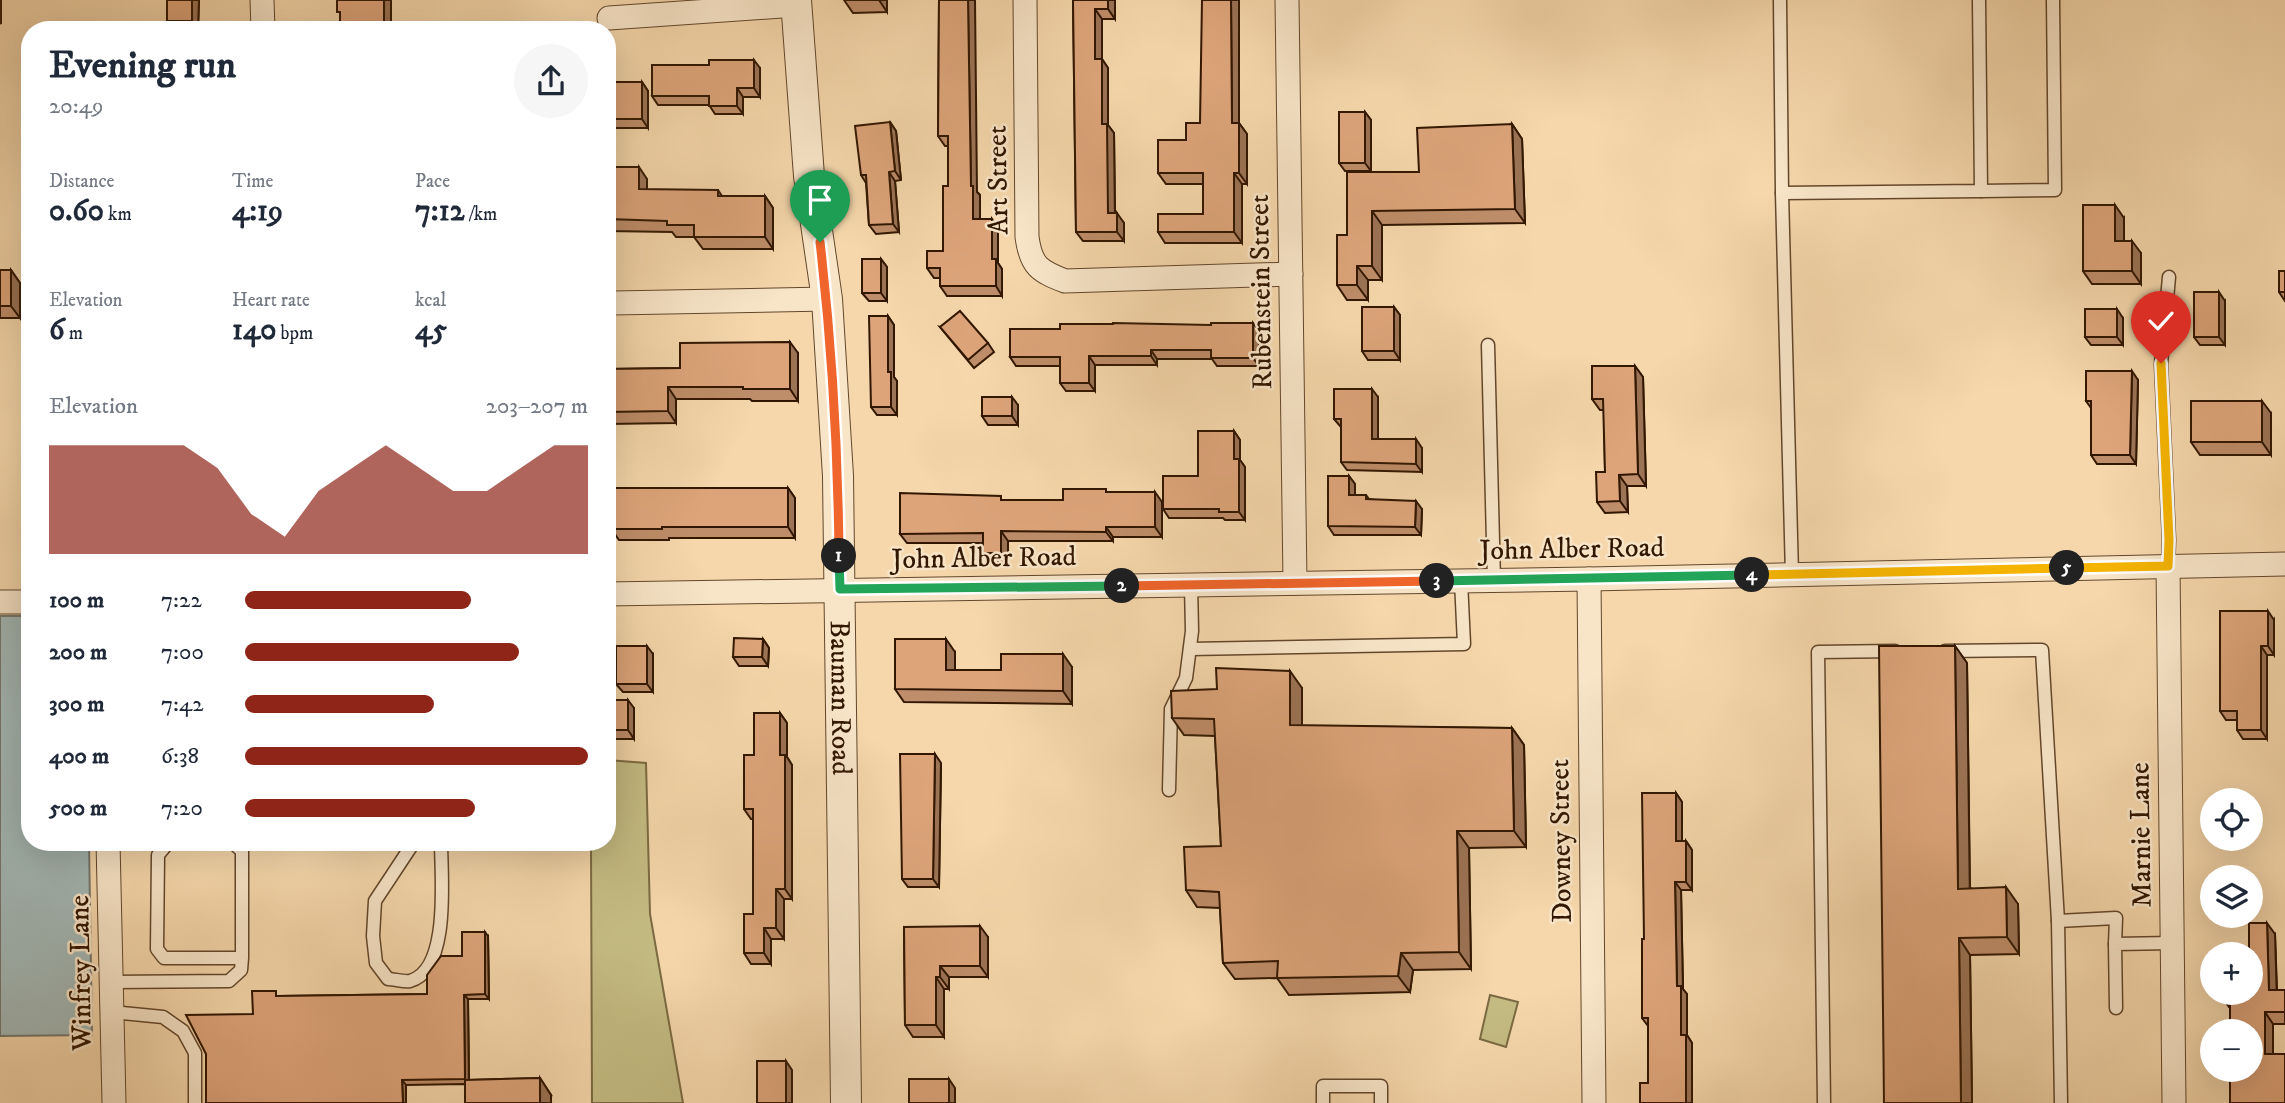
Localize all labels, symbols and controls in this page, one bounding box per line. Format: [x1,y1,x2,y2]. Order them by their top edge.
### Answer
text: Evening run [49,42,236,90]
button: share [514,44,588,118]
text: 20:49 [49,92,103,121]
street label: Art Street [980,125,1016,235]
text: Distance [49,170,114,193]
text: Time [232,170,273,193]
text: Pace [415,170,450,193]
pin [790,170,850,242]
icon: arrive [801,181,839,219]
text: 0.60 [49,193,104,230]
text: 4:19 [232,193,283,230]
text: 7:12 [415,193,464,230]
street label: Rubenstein Street [1242,194,1280,390]
text: km [104,203,132,226]
text: /km [464,203,497,226]
text: Elevation [49,289,123,312]
text: Heart rate [232,289,310,312]
text: kcal [415,289,446,312]
pin [2131,291,2191,363]
icon: check [2142,302,2180,340]
text: 6 [49,312,65,349]
text: 140 [232,312,276,349]
text: 45 [415,312,447,349]
text: m [65,322,83,345]
text: bpm [276,322,313,345]
text: Elevation [49,392,138,421]
text: 203–207 m [486,392,588,421]
street label: John Alber Road [1476,530,1665,568]
pin: 1 [822,538,856,574]
street label: John Alber Road [888,539,1077,577]
text: 1 [835,544,842,567]
pin: 5 [2050,550,2084,586]
text: 5 [2062,556,2071,579]
pin: 4 [1734,558,1770,592]
text: 4 [1746,563,1757,586]
pin: 3 [1420,564,1454,598]
pin: 2 [1104,568,1140,604]
text: 3 [1433,569,1440,592]
text: 2 [1117,574,1126,597]
text: 100 m [49,586,104,615]
text: 7:22 [161,586,202,615]
street label: Bauman Road [822,620,859,775]
text: 200 m [49,638,107,667]
text: 7:00 [161,638,204,667]
text: 300 m [49,690,105,719]
text: 7:42 [161,690,204,719]
text: 400 m [49,742,109,771]
text: 6:38 [161,742,199,771]
street label: Downey Street [1542,759,1580,923]
street label: Marnie Lane [2122,762,2160,908]
map controls [2200,788,2263,1082]
button: locate [2200,788,2263,851]
text: 500 m [49,794,107,823]
text: 7:20 [161,794,203,823]
button: layers [2200,865,2263,928]
street label: Winfrey Lane [62,895,100,1052]
button: + [2200,942,2263,1005]
button: − [2200,1019,2263,1082]

